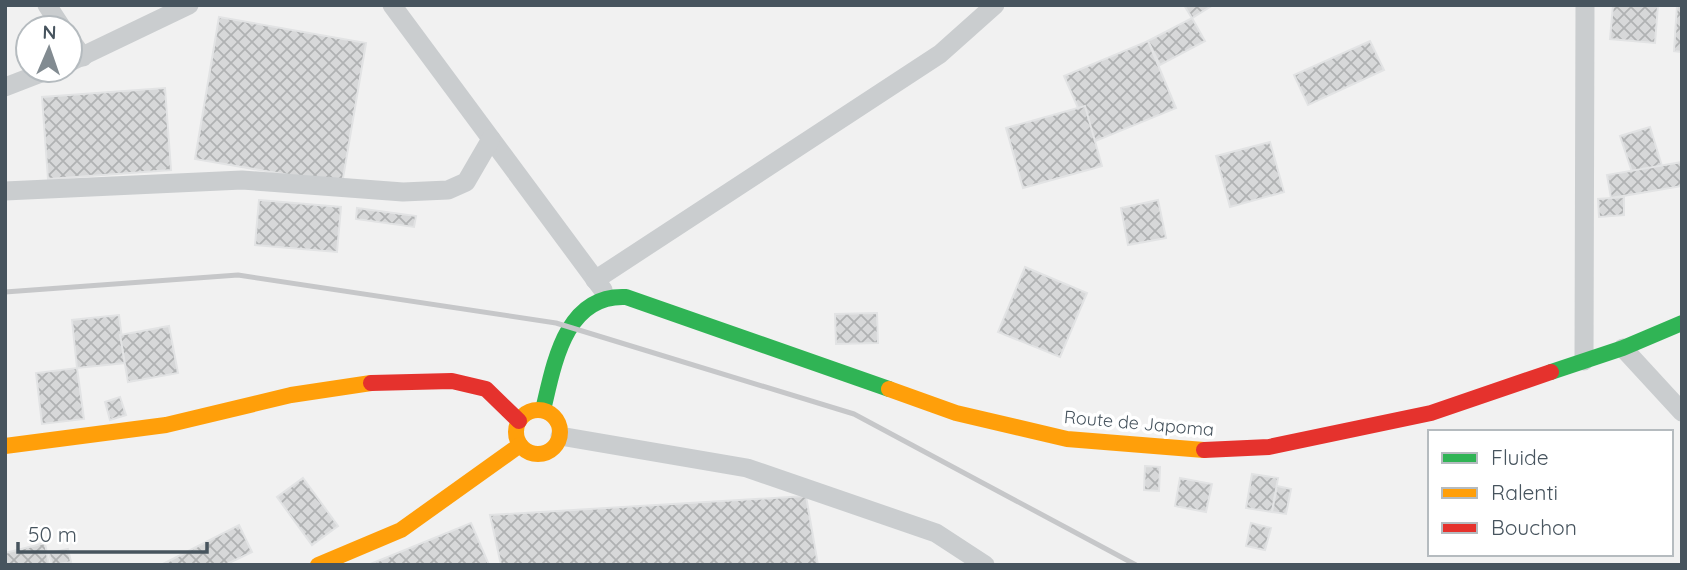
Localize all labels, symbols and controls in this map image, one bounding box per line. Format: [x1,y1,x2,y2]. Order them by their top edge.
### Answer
north arrow [14,14,84,84]
text: N [42,20,57,44]
street label: Route de Japoma [1063,405,1215,441]
legend [1428,430,1673,556]
text: Fluide [1491,444,1549,470]
text: Ralenti [1491,479,1558,505]
scale bar [18,510,206,554]
text: Bouchon [1491,514,1577,540]
text: 50 m [28,521,77,547]

